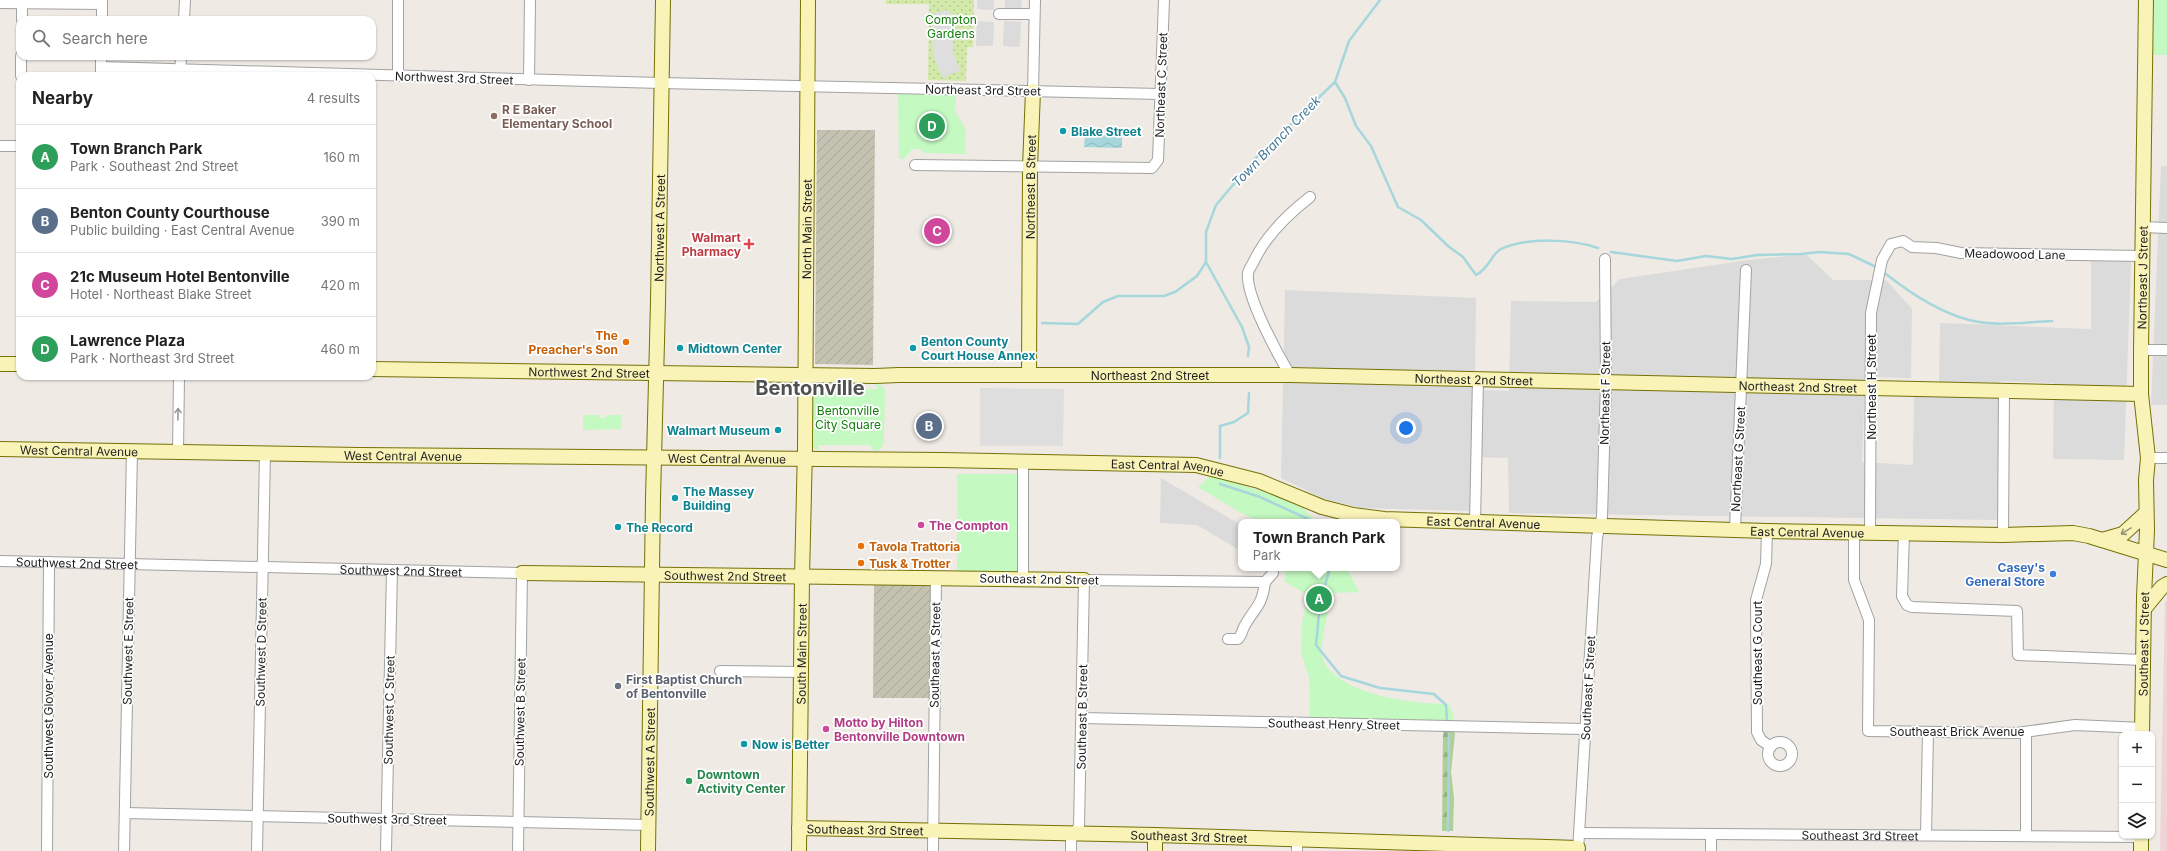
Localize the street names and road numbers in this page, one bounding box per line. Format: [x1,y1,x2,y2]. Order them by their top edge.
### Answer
street label: Northeast C Street [1152,32,1170,138]
street label: Northwest 3rd Street [395,68,514,88]
street label: Northeast 3rd Street [925,81,1041,99]
street label: Northeast B Street [1022,134,1039,239]
street label: Northwest A Street [651,174,668,282]
street label: North Main Street [799,179,814,279]
street label: Northeast J Street [2134,226,2150,330]
street label: Meadowood Lane [1964,246,2066,262]
street label: Northeast H Street [1864,334,1879,440]
street label: Northeast F Street [1597,341,1613,445]
street label: Northwest 2nd Street [528,364,650,380]
street label: Northeast 2nd Street [1091,368,1209,383]
street label: Northeast 2nd Street [1414,370,1533,388]
street label: Northeast 2nd Street [1738,378,1857,395]
street label: Northeast G Street [1728,406,1748,512]
street label: West Central Avenue [20,442,138,459]
street label: West Central Avenue [344,447,462,463]
street label: West Central Avenue [668,450,786,466]
street label: East Central Avenue [1111,456,1226,479]
street label: East Central Avenue [1426,513,1541,531]
street label: East Central Avenue [1750,523,1864,540]
street label: Southwest 2nd Street [16,554,138,572]
street label: Southwest 2nd Street [340,561,462,579]
street label: Southwest 2nd Street [664,567,786,584]
street label: Southeast 2nd Street [979,570,1099,588]
street label: Southeast J Street [2135,591,2152,696]
street label: Southwest E Street [120,597,136,705]
street label: Southwest D Street [253,597,269,707]
street label: Southeast G Court [1750,601,1765,705]
street label: Southeast A Street [927,602,943,708]
street label: South Main Street [793,603,809,705]
street label: Southwest Glover Avenue [41,633,56,779]
street label: Southeast F Street [1578,635,1598,741]
street label: Southwest C Street [381,655,397,765]
street label: Southwest B Street [512,658,528,766]
street label: Southeast B Street [1074,664,1090,770]
street label: Southwest A Street [641,707,658,817]
street label: Southeast Henry Street [1268,715,1400,733]
street label: Southeast Brick Avenue [1890,724,2024,739]
street label: Southwest 3rd Street [327,810,447,828]
street label: Southeast 3rd Street [806,821,924,838]
street label: Southeast 3rd Street [1130,827,1248,845]
street label: Southeast 3rd Street [1801,827,1919,843]

